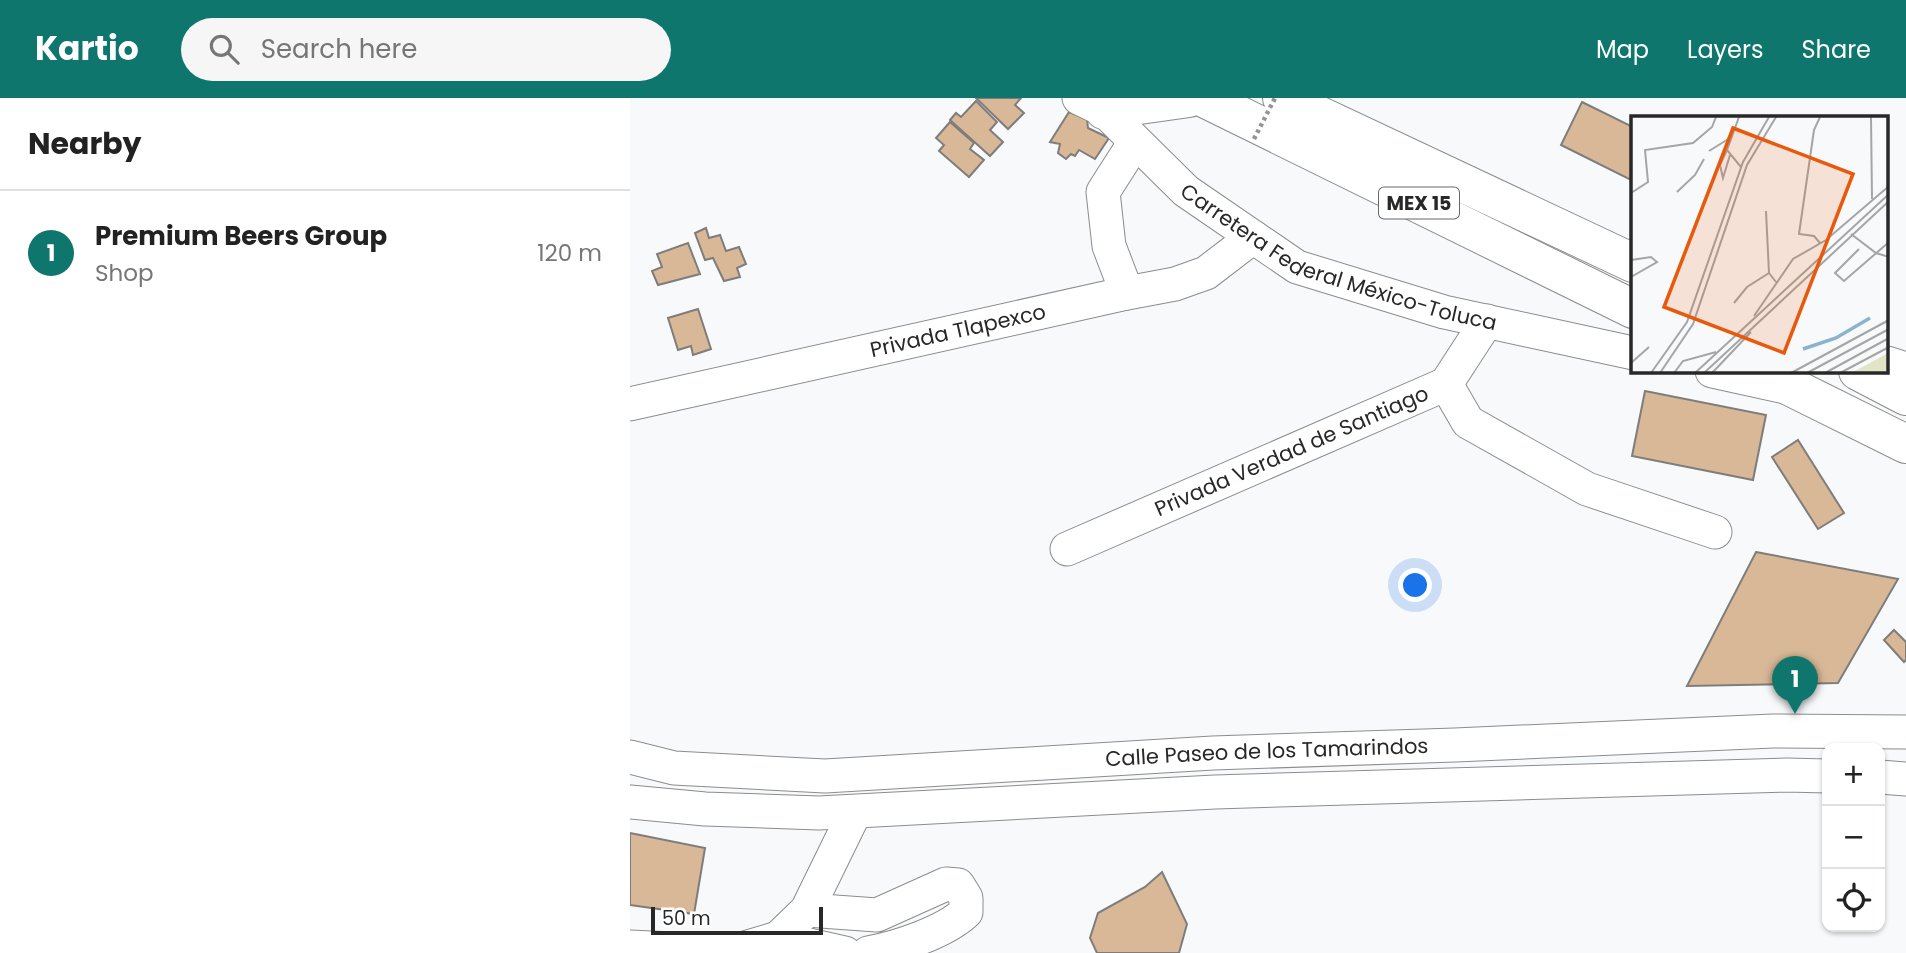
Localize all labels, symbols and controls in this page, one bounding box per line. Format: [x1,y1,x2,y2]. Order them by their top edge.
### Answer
search box [181,18,671,81]
text: Kartio [35,25,139,72]
icon: search [205,30,243,68]
text: Search here [261,31,417,67]
text: Map [1596,33,1649,66]
text: Layers [1687,33,1763,66]
text: Share [1801,33,1871,66]
inset map [1631,116,1888,373]
text: Nearby [28,122,142,165]
street label: Carretera Federal México-Toluca [1175,176,1500,337]
road number: MEX 15 [1379,188,1459,218]
text: Premium Beers Group [95,218,387,254]
text: 1 [47,237,55,269]
text: 120 m [537,237,602,269]
text: Shop [95,257,154,289]
street label: Privada Tlapexco [867,297,1049,364]
street label: Privada Verdad de Santiago [1150,378,1433,523]
your location [1398,568,1432,602]
pin: 1 [1772,656,1818,714]
street label: Calle Paseo de los Tamarindos [1104,731,1429,773]
map controls [1822,743,1885,932]
button: + [1822,743,1885,806]
button: − [1822,806,1885,869]
button: locate [1822,869,1885,932]
scale bar [651,904,822,936]
text: 50 m [662,905,711,932]

